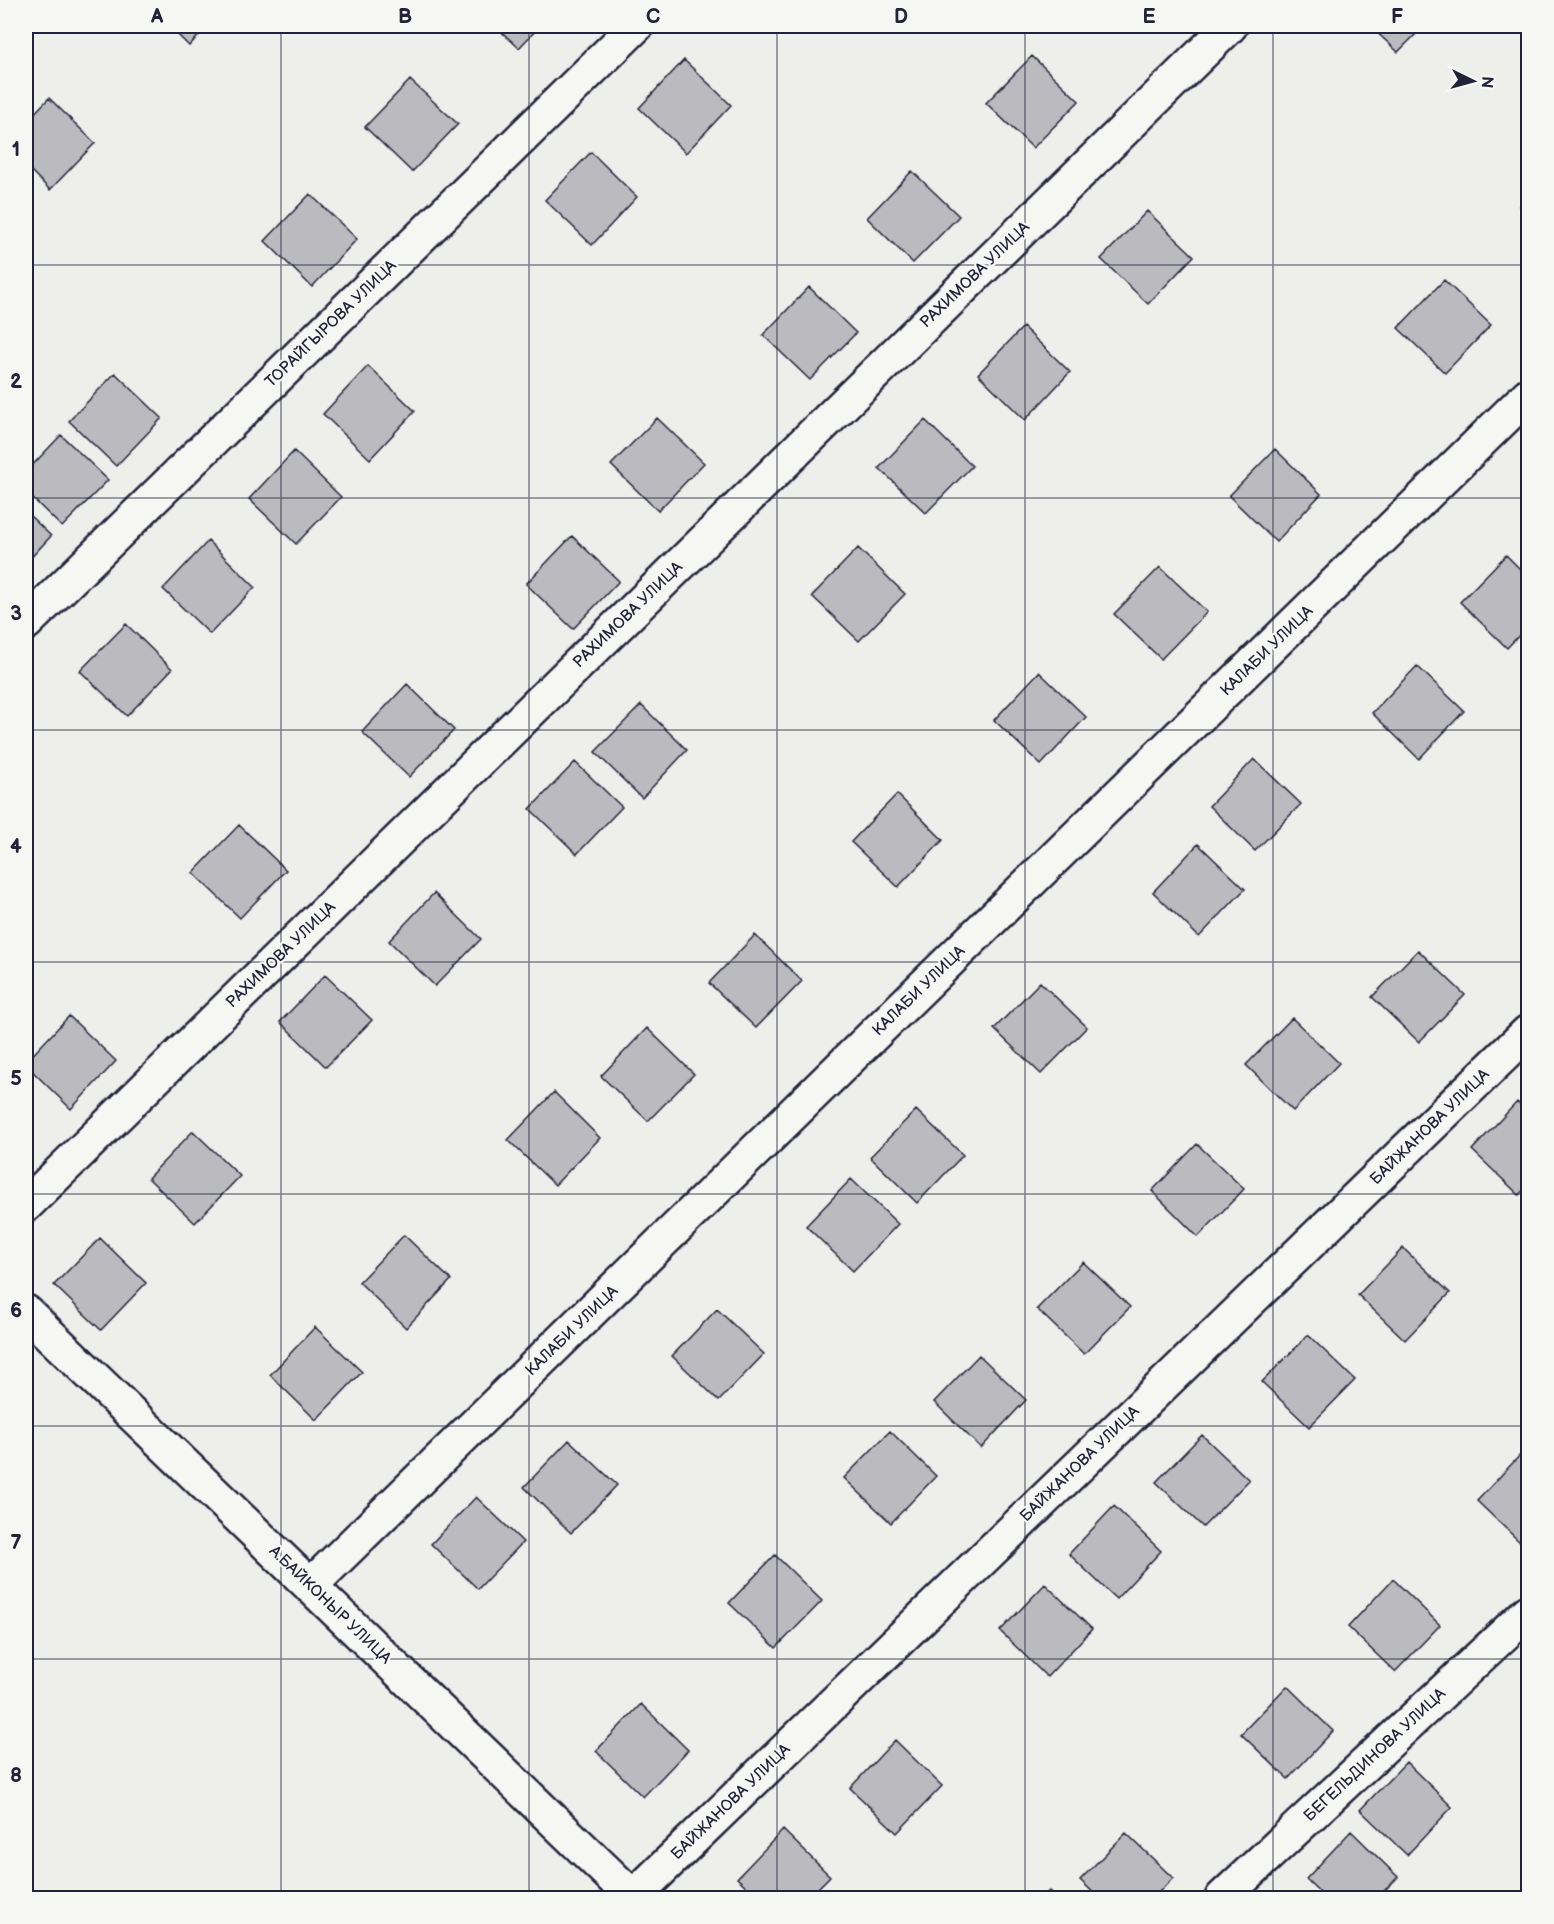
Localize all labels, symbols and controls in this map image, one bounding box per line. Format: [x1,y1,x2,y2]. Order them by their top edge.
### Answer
text: A [150,5,164,29]
text: B [398,5,412,29]
text: C [646,5,660,29]
text: D [894,5,908,29]
text: E [1143,5,1156,29]
text: F [1391,5,1403,29]
north arrow [1443,51,1503,111]
text: N [1476,75,1496,89]
text: 1 [12,138,20,162]
street label: РАХИМОВА УЛИЦА [916,218,1034,332]
street label: ТОРАЙГЫРОВА УЛИЦА [261,256,401,392]
text: 2 [10,370,22,394]
street label: РАХИМОВА УЛИЦА [569,558,687,672]
text: 3 [10,602,22,626]
street label: КАЛАБИ УЛИЦА [1217,602,1318,700]
text: 4 [10,835,22,859]
street label: РАХИМОВА УЛИЦА [222,898,340,1012]
street label: КАЛАБИ УЛИЦА [869,942,970,1040]
street label: БАЙЖАНОВА УЛИЦА [1366,1065,1494,1189]
text: 5 [10,1067,22,1091]
street label: КАЛАБИ УЛИЦА [522,1282,623,1380]
text: 6 [10,1299,22,1323]
street label: БАЙЖАНОВА УЛИЦА [1016,1402,1144,1526]
text: 7 [10,1531,22,1555]
street label: А.БАЙКОНЫР УЛИЦА [264,1541,395,1668]
street label: БЕГЕЛЬДИНОВА УЛИЦА [1300,1684,1450,1826]
street label: БАЙЖАНОВА УЛИЦА [667,1740,795,1864]
text: 8 [10,1764,22,1788]

